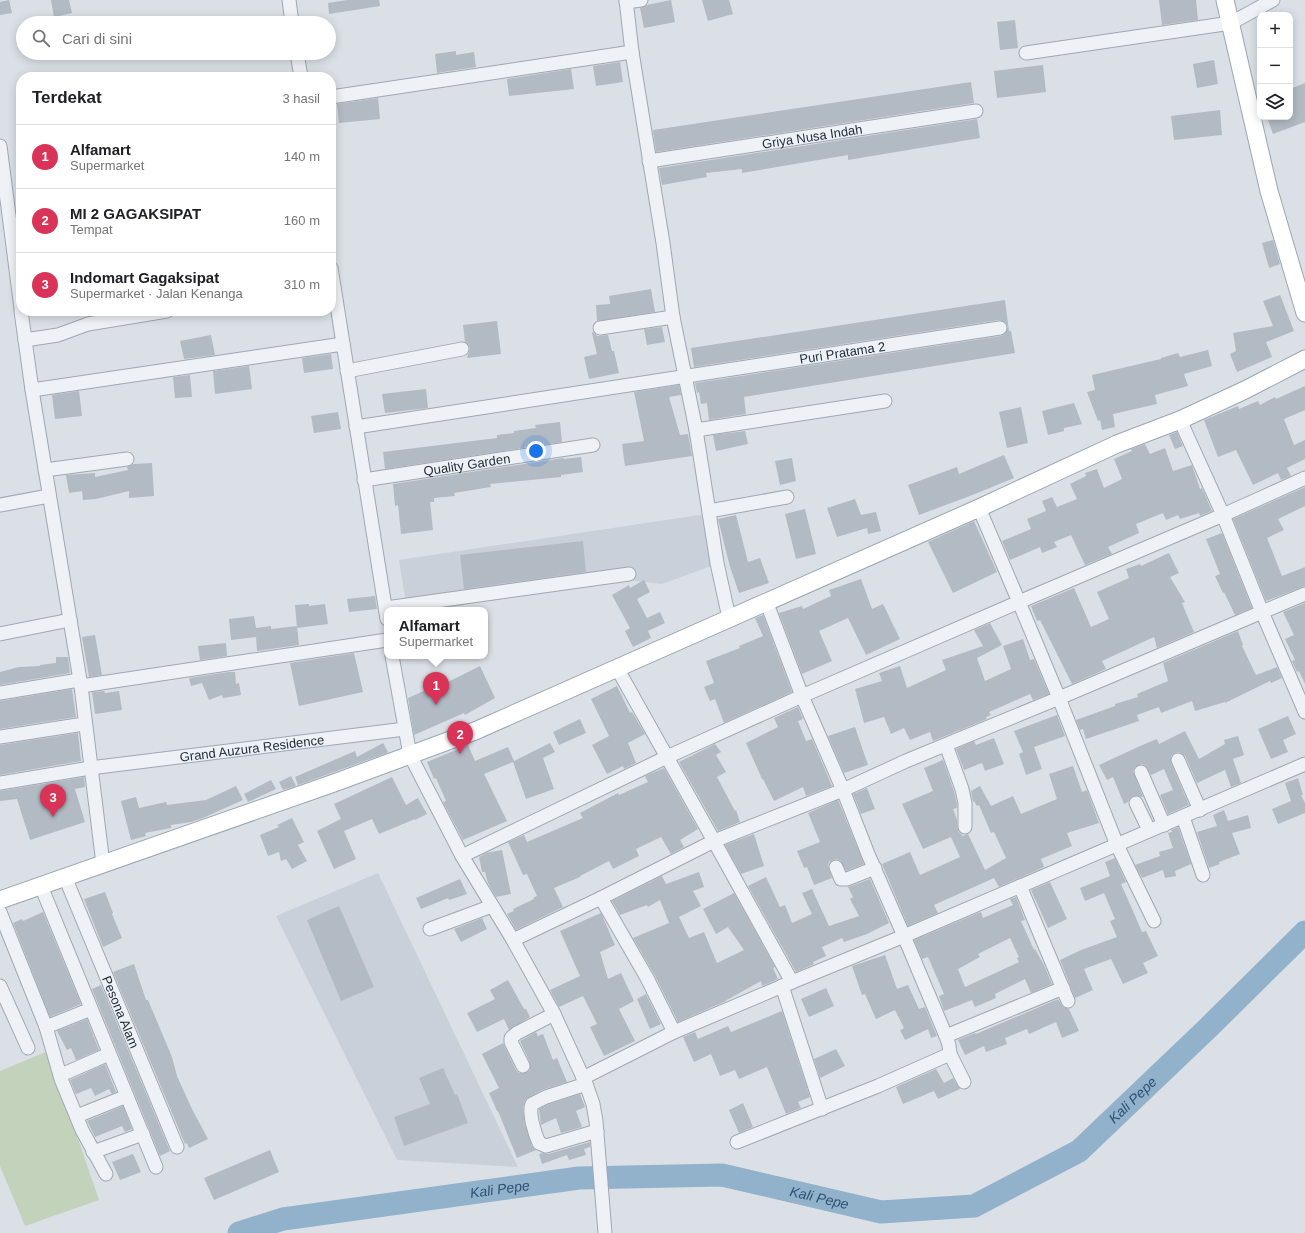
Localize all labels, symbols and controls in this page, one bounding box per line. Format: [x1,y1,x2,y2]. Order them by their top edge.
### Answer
map controls [1257,12,1293,120]
button: + [1257,12,1293,48]
search box [16,16,336,60]
icon: search [30,27,52,49]
text: Cari di sini [62,30,132,47]
button: − [1257,48,1293,84]
button: layers [1257,84,1293,120]
text: Terdekat [32,88,102,107]
text: 3 hasil [282,91,320,106]
street label: Griya Nusa Indah [761,121,863,151]
text: Alfamart [70,141,131,158]
text: 1 [41,149,49,164]
text: 140 m [284,149,320,164]
text: Supermarket [70,158,144,173]
text: MI 2 GAGAKSIPAT [70,205,201,222]
text: 2 [41,213,49,228]
text: 160 m [284,213,320,228]
text: Tempat [70,222,113,237]
text: Indomart Gagaksipat [70,269,219,286]
text: 3 [41,277,49,292]
text: 310 m [284,277,320,292]
text: Supermarket · Jalan Kenanga [70,286,243,301]
street label: Puri Pratama 2 [798,338,886,366]
your location [526,441,546,461]
street label: Quality Garden [422,450,511,478]
popup [384,607,488,659]
text: Alfamart [399,617,460,634]
text: Supermarket [399,634,473,649]
pin: 1 [423,672,449,705]
pin: 2 [447,721,473,754]
street label: Grand Auzura Residence [179,732,325,764]
pin: 3 [40,784,66,817]
street label: Pesona Alam [99,974,143,1050]
water label: Kali Pepe [1105,1073,1160,1126]
water label: Kali Pepe [469,1177,531,1201]
water label: Kali Pepe [788,1183,851,1212]

